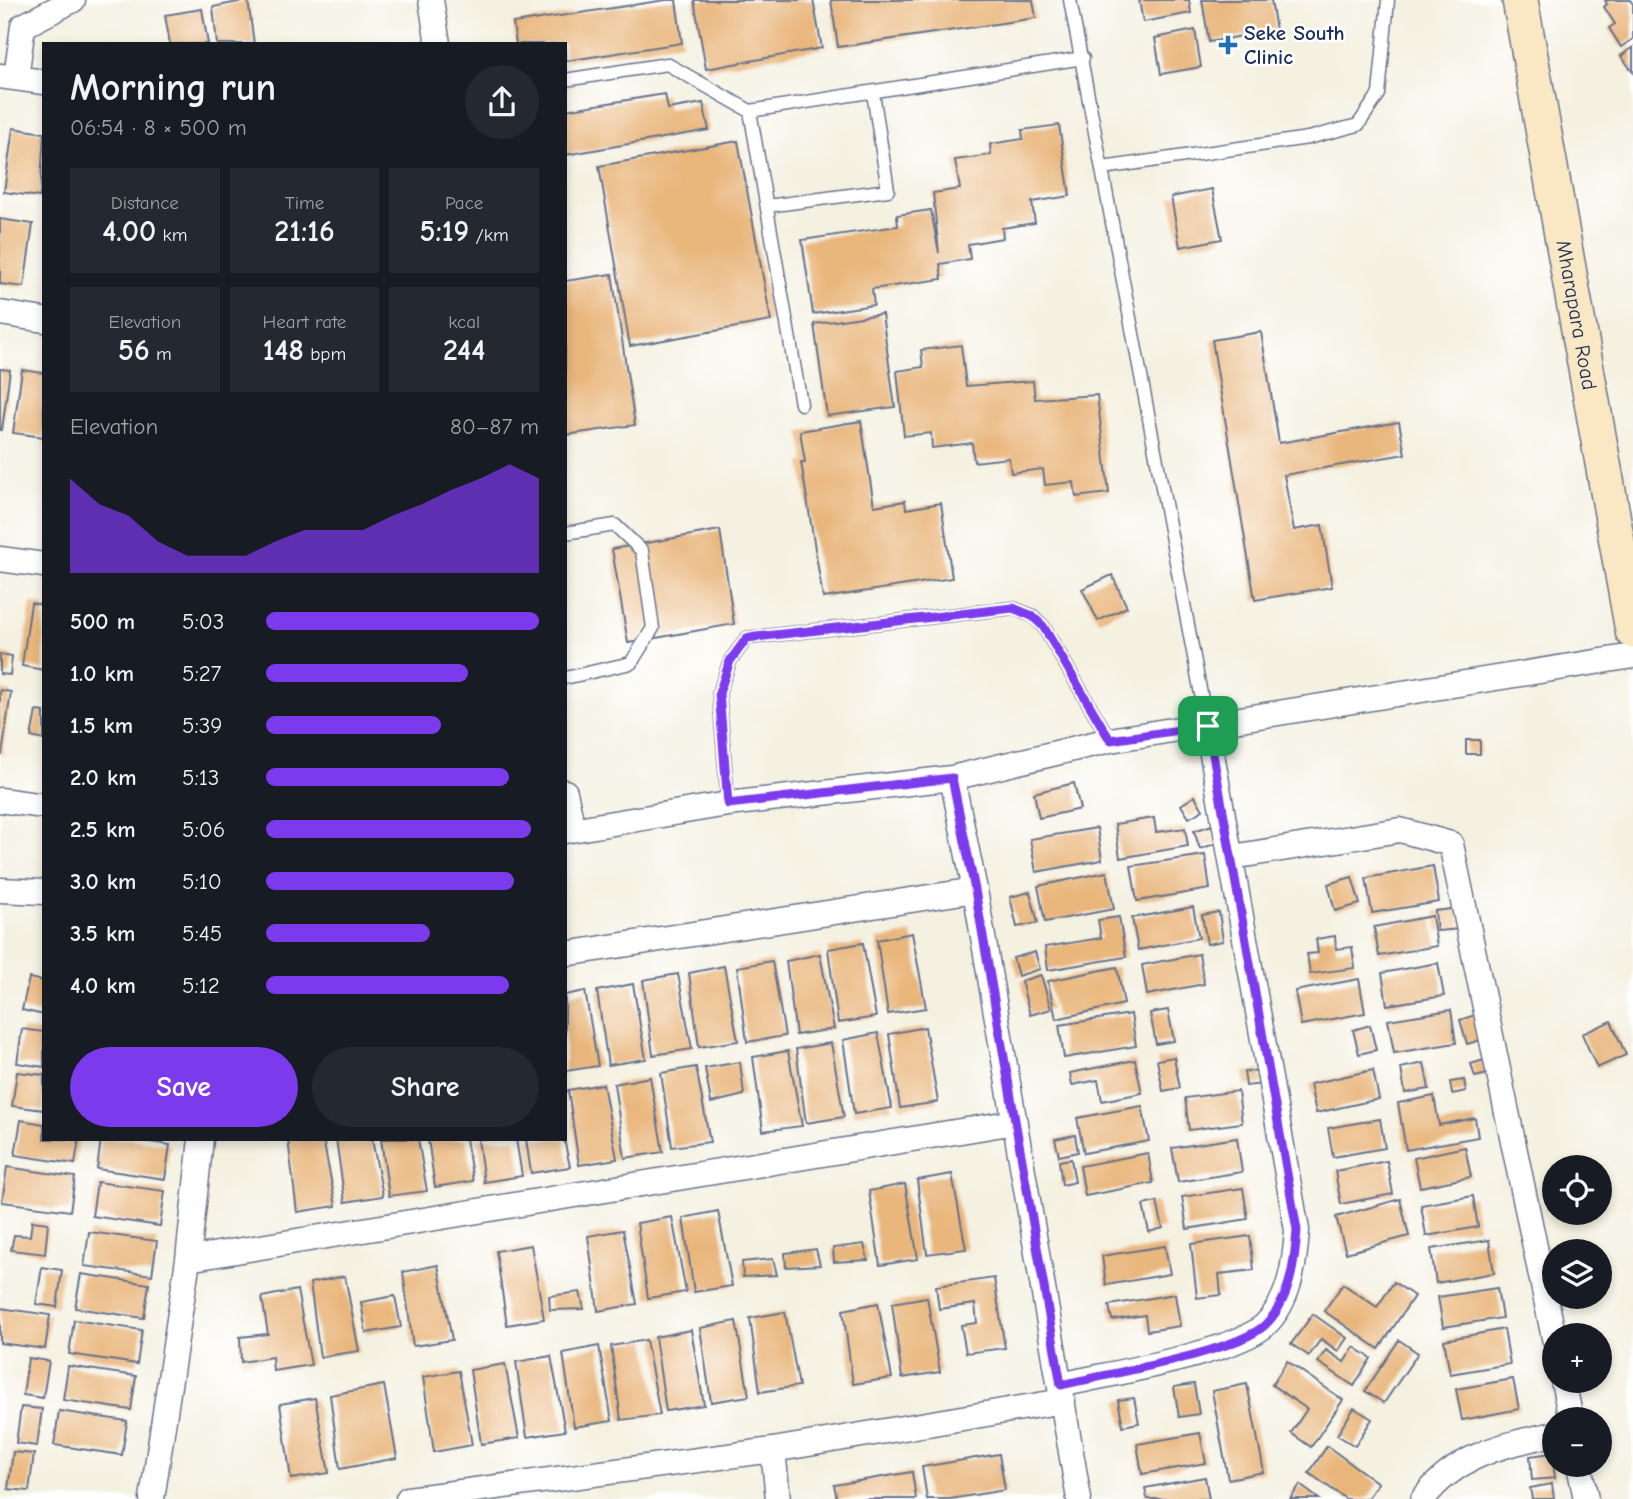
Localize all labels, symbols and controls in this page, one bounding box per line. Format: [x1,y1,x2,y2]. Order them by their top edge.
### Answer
place label: Seke South Clinic [1244,21,1345,69]
marker: Seke South Clinic [1218,35,1238,55]
button: share [465,65,539,139]
text: Morning run [70,66,276,110]
text: 06:54 · 8 × 500 m [70,114,247,141]
text: Distance [111,192,179,214]
text: Time [285,192,324,214]
text: Pace [445,192,483,214]
text: 4.00 [102,214,156,249]
text: 21:16 [274,214,335,249]
text: 5:19 [420,214,469,249]
text: km [156,224,187,246]
text: /km [469,224,509,246]
street label: Mharapara Road [1551,238,1602,392]
text: Elevation [108,311,181,333]
text: Heart rate [263,311,346,333]
text: kcal [448,311,480,333]
text: 56 [118,333,150,368]
text: 148 [263,333,304,368]
text: 244 [443,333,485,368]
text: m [150,343,172,365]
text: bpm [304,343,346,365]
text: Elevation [70,413,158,440]
text: 80–87 m [450,413,539,440]
text: 500 m [70,608,135,635]
text: 5:03 [182,608,224,635]
text: 1.0 km [70,660,134,687]
text: 5:27 [182,660,222,687]
pin [1178,696,1238,756]
icon: arrive [1189,707,1227,745]
text: 1.5 km [70,712,133,739]
text: 5:39 [182,712,222,739]
text: 2.0 km [70,764,136,791]
text: 5:13 [182,764,219,791]
text: 2.5 km [70,816,136,843]
text: 5:06 [182,816,225,843]
text: 3.0 km [70,868,136,895]
text: 5:10 [182,868,222,895]
text: 3.5 km [70,920,135,947]
text: 5:45 [182,920,222,947]
text: 4.0 km [70,972,136,999]
text: 5:12 [182,972,220,999]
button: Save [70,1047,298,1127]
button: Share [312,1047,539,1127]
map controls [1542,1155,1612,1477]
button: locate [1542,1155,1612,1225]
button: layers [1542,1239,1612,1309]
button: + [1542,1323,1612,1393]
button: − [1542,1407,1612,1477]

